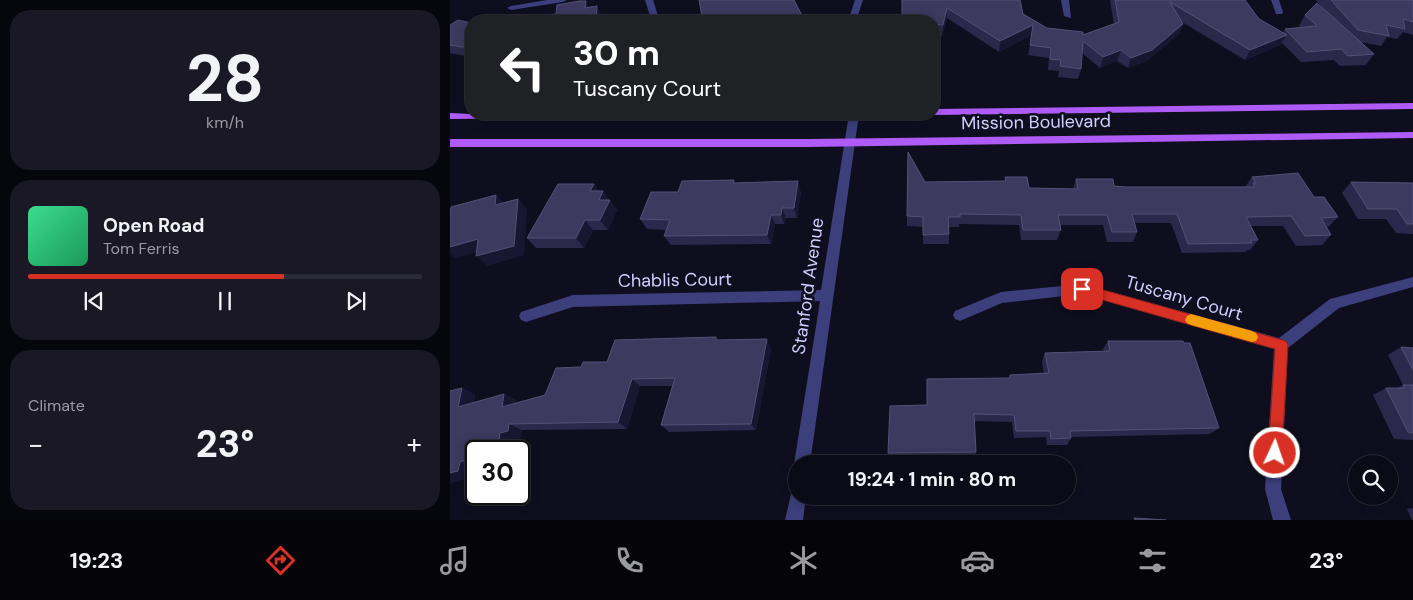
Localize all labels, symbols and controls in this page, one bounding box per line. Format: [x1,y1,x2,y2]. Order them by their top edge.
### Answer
text: 30 m [573,30,660,76]
icon: left [490,35,555,100]
text: 28 [186,37,264,121]
text: Tuscany Court [573,74,721,103]
street label: Mission Boulevard [961,109,1111,135]
text: km/h [206,112,244,133]
text: Open Road [103,213,205,238]
street label: Stanford Avenue [787,216,829,356]
text: Tom Ferris [103,238,180,259]
street label: Chablis Court [618,267,732,293]
pin [1061,268,1103,310]
street label: Tuscany Court [1122,270,1246,326]
icon: arrive [1068,275,1096,303]
icon: previous [80,287,108,315]
icon: pause [211,287,239,315]
icon: next [342,287,370,315]
text: Climate [28,395,85,416]
text: 23° [196,419,254,469]
text: − [28,426,43,463]
text: + [407,426,422,463]
position arrow [1248,426,1300,478]
speed limit sign: 30 [465,440,530,505]
map controls [1348,455,1398,505]
button: search [1348,455,1398,505]
text: 19:24 · 1 min · 80 m [848,467,1016,492]
icon: directions [263,543,298,578]
icon: music [437,543,472,578]
icon: phone [612,543,647,578]
icon: climate [786,543,821,578]
icon: car [960,543,995,578]
icon: filters [1135,543,1170,578]
text: 19:23 [70,546,123,575]
text: 23° [1309,546,1343,575]

